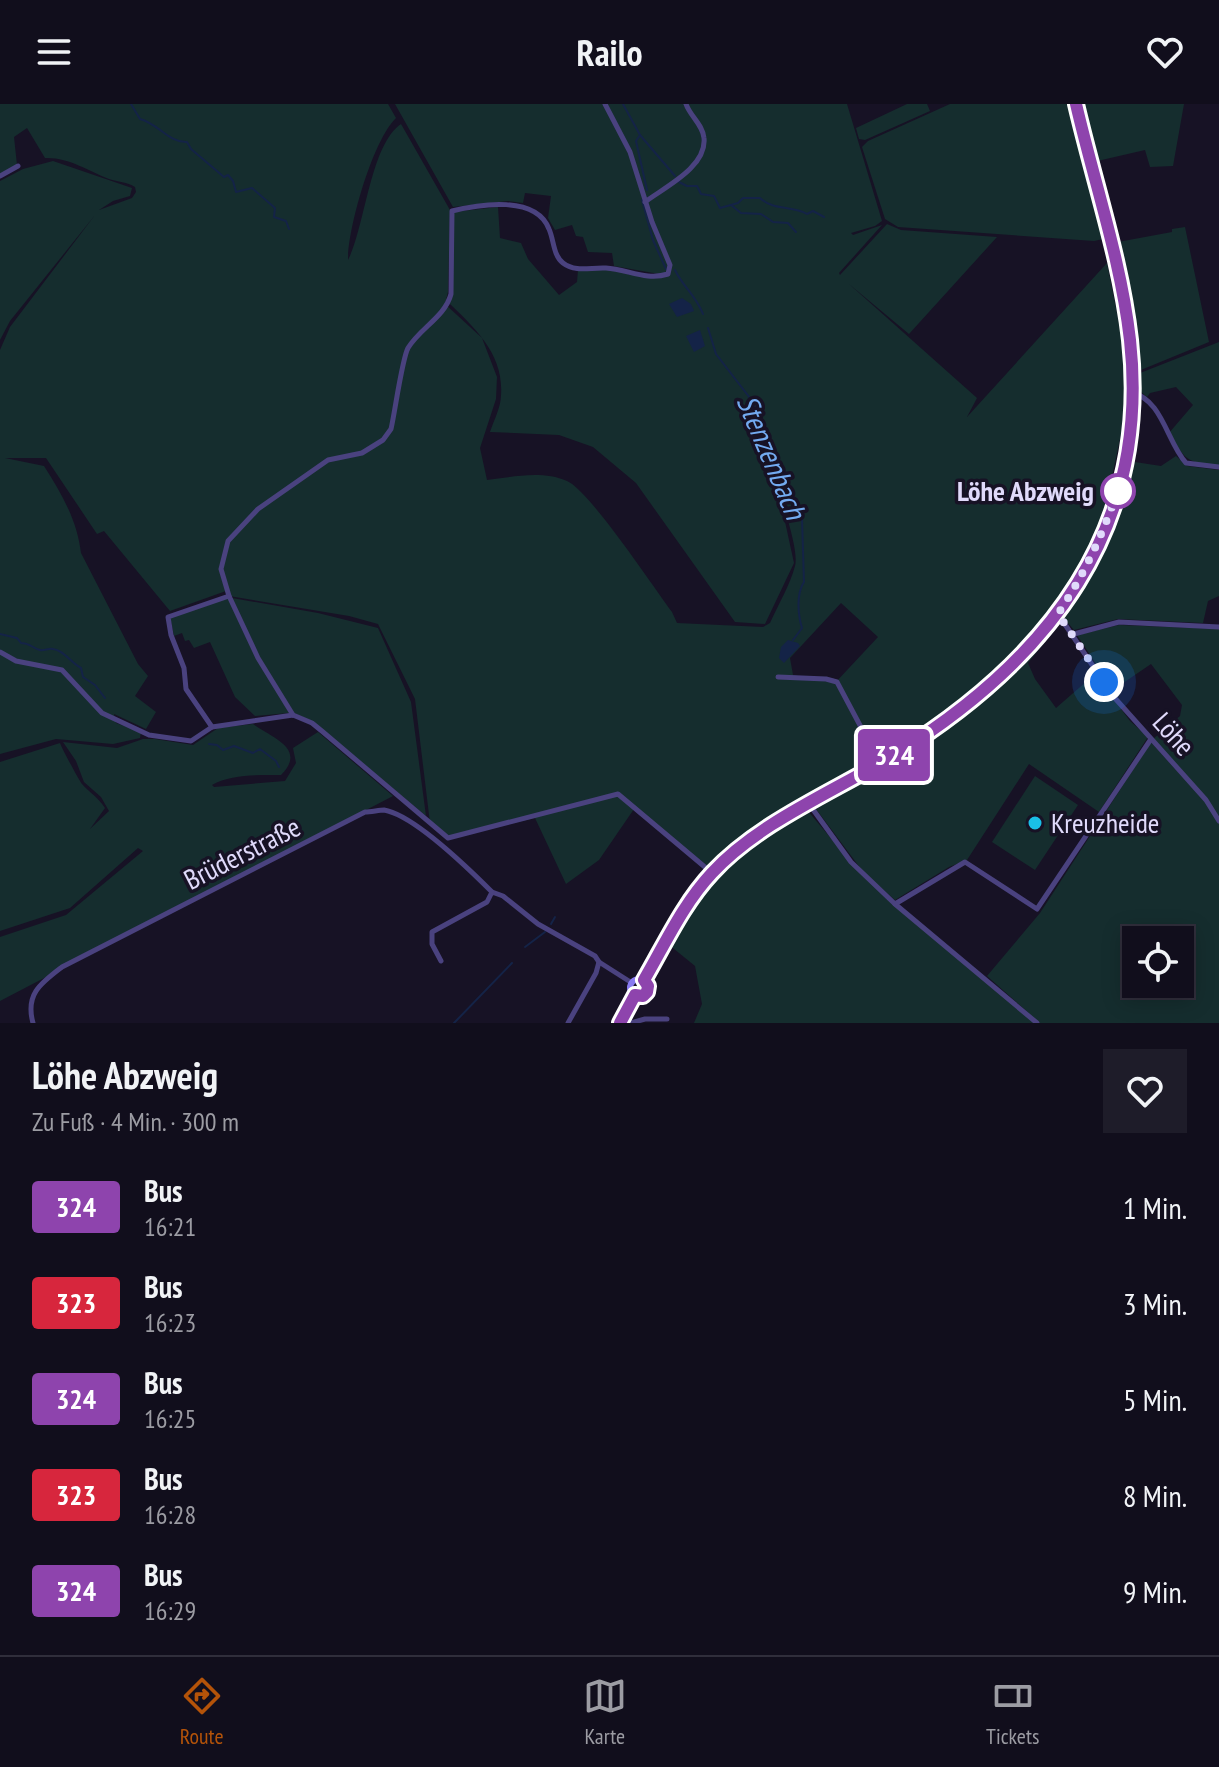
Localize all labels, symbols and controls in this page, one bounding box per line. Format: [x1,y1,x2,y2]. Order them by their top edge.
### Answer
text: Railo [577,29,642,76]
icon: menu [32,30,76,74]
icon: heart [1143,30,1187,74]
water label: Stenzenbach [729,388,817,526]
place label: Löhe Abzweig [957,472,1094,509]
marker: Löhe Abzweig [1101,474,1135,508]
your location [1084,662,1124,702]
street label: Löhe [1145,704,1204,763]
line badge: 324 [848,729,940,781]
text: 324 [874,736,914,773]
place label: Kreuzheide [1051,804,1159,841]
street label: Brüderstraße [177,808,306,898]
marker: Kreuzheide [1026,814,1044,832]
map controls [1122,926,1194,998]
button: locate [1122,926,1194,998]
button: heart [1103,1049,1187,1133]
text: Löhe Abzweig [32,1050,218,1099]
text: Zu Fuß · 4 Min. · 300 m [32,1105,239,1138]
text: Bus [144,1171,183,1210]
text: 324 [56,1188,96,1225]
text: 1 Min. [1123,1188,1187,1227]
text: 16:21 [144,1210,196,1243]
text: Bus [144,1267,183,1306]
text: 323 [56,1284,96,1321]
text: 3 Min. [1123,1284,1187,1323]
text: 16:23 [144,1306,196,1339]
text: Bus [144,1363,183,1402]
text: 324 [56,1380,96,1417]
text: 5 Min. [1123,1380,1187,1419]
text: 16:25 [144,1402,196,1435]
text: Bus [144,1459,183,1498]
text: 323 [56,1476,96,1513]
text: 8 Min. [1123,1476,1187,1515]
text: 16:28 [144,1498,196,1531]
text: Bus [144,1555,183,1594]
text: 324 [56,1572,96,1609]
text: 9 Min. [1123,1572,1187,1611]
text: 16:29 [144,1594,196,1627]
tab: Route [180,1674,224,1750]
tab: Karte [583,1674,627,1750]
tab: Tickets [986,1674,1039,1750]

